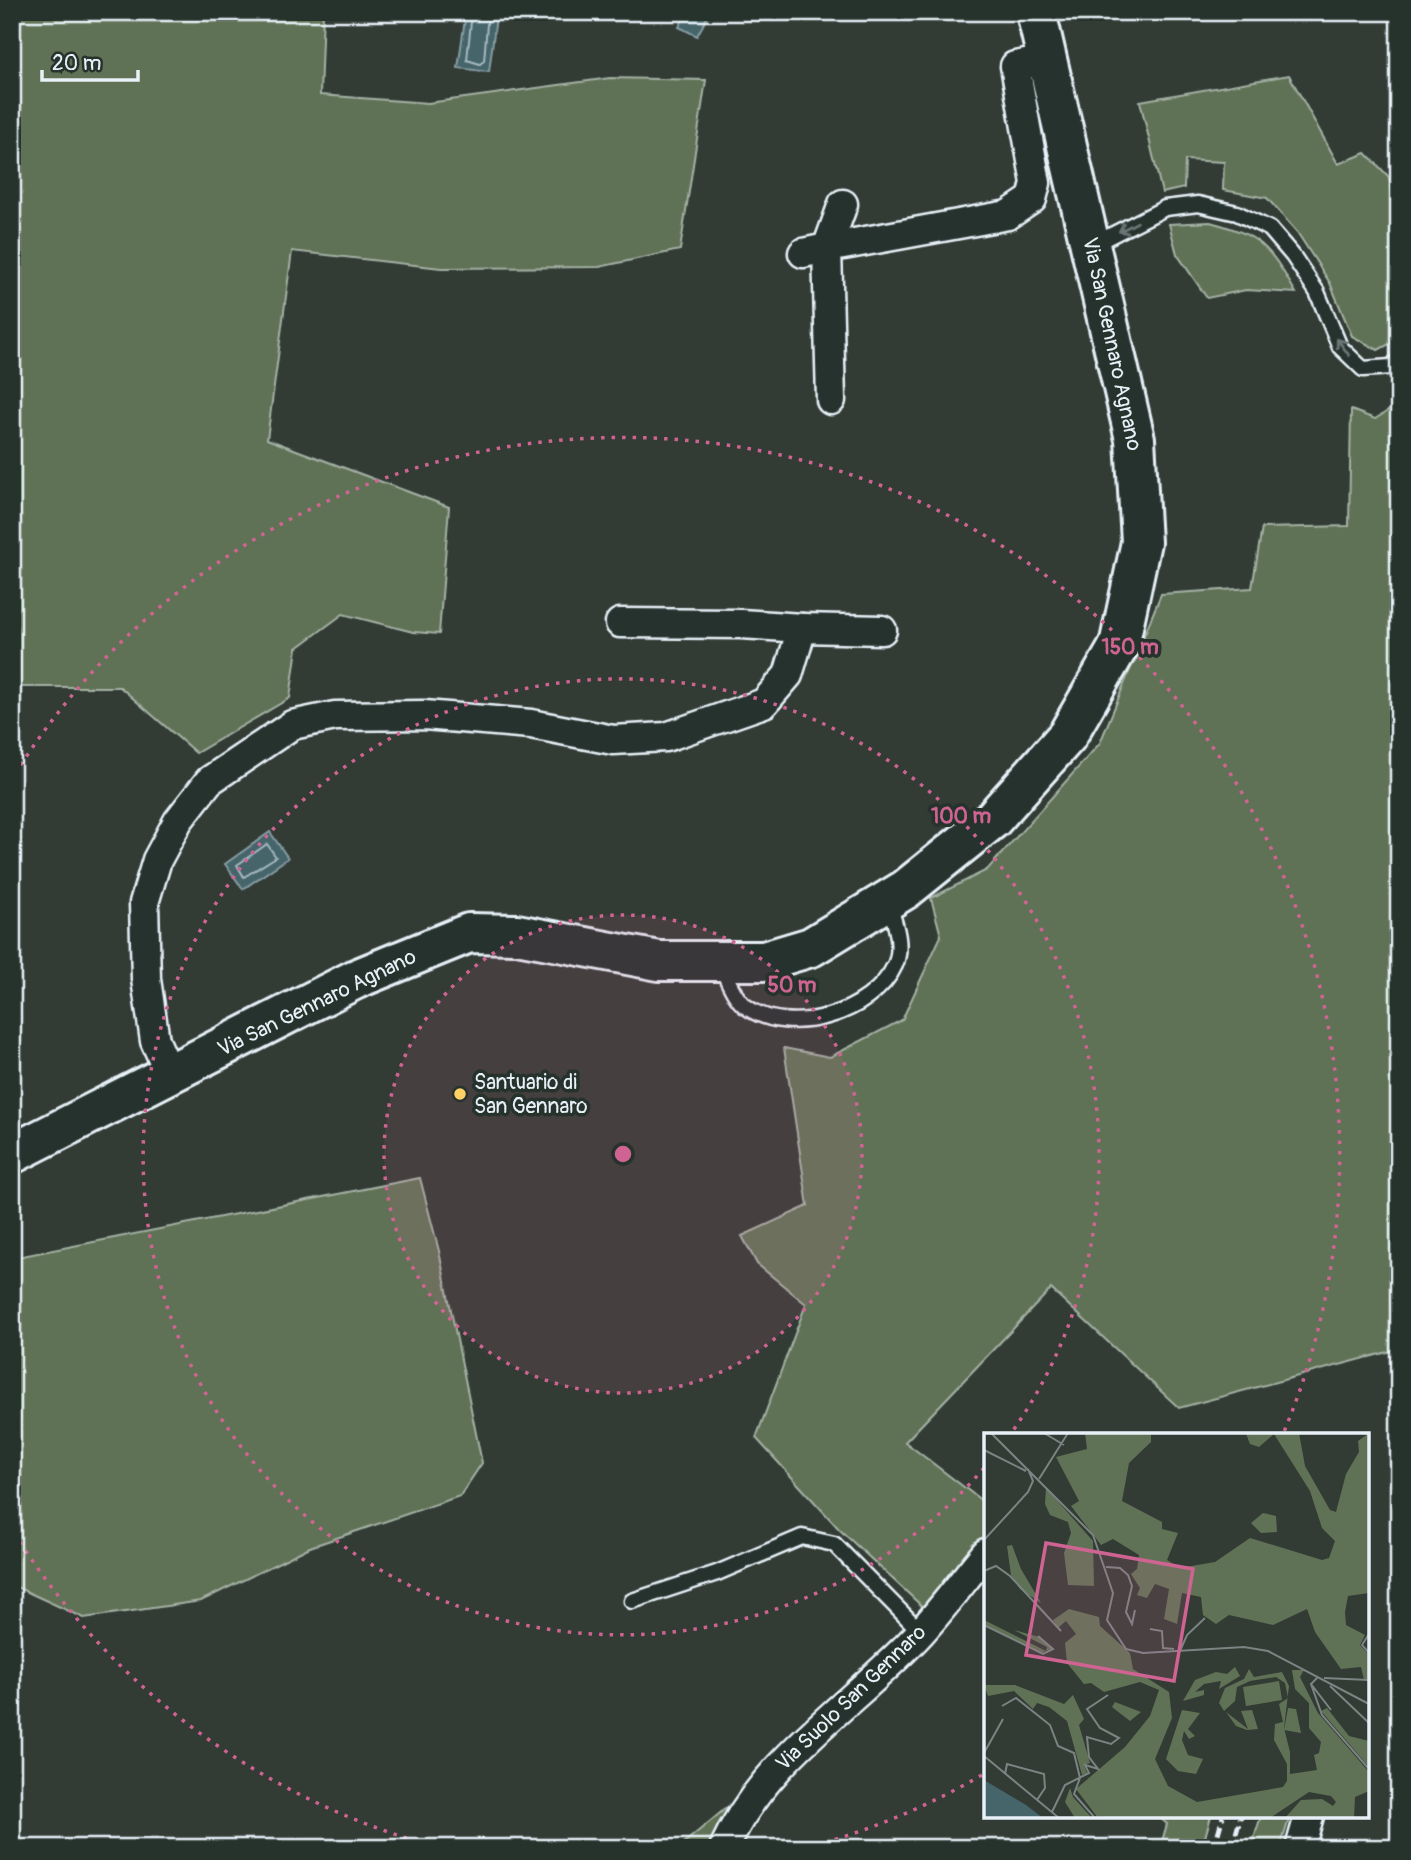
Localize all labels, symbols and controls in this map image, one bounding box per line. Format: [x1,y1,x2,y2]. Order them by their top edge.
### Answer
scale bar [42,38,138,82]
text: 20 m [52,50,101,77]
one-way arrow [1118,220,1139,234]
street label: Via San Gennaro Agnano [1076,235,1148,453]
one-way arrow [1336,337,1351,356]
text: 150 m [1101,634,1159,661]
text: 100 m [931,803,991,830]
street label: Via San Gennaro Agnano [213,943,421,1063]
text: 50 m [768,972,817,999]
place label: Santuario di San Gennaro [474,1069,588,1120]
marker: Santuario di San Gennaro [452,1086,468,1102]
centre of rings [611,1142,635,1166]
inset map [984,1433,1369,1818]
street label: Via Suolo San Gennaro [770,1619,932,1777]

